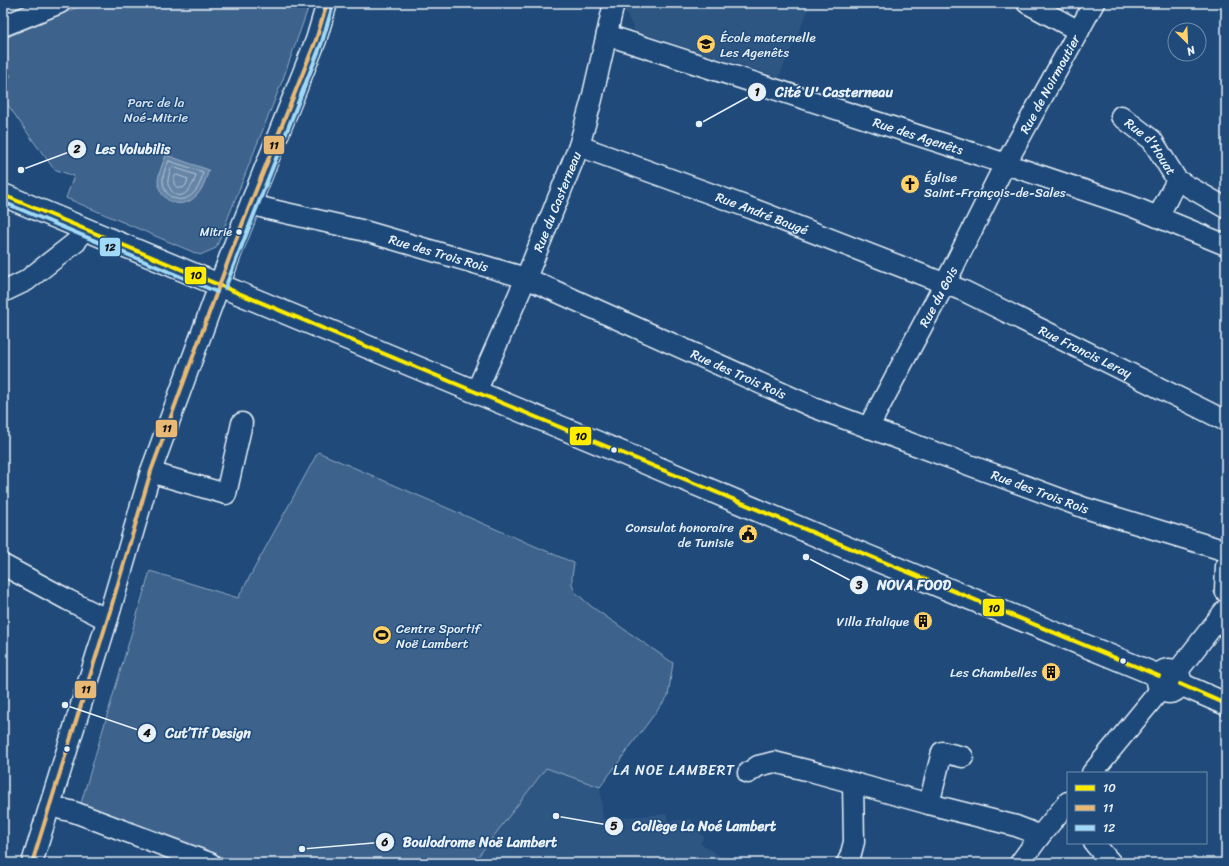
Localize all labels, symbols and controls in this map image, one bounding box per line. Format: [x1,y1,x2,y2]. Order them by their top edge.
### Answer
north arrow [1167,22,1207,62]
place label: École maternelle Les Agenêts [720,26,816,64]
street label: Rue de Noirmoutier [1013,30,1086,138]
school or university icon: École maternelle Les Agenêts [695,33,717,55]
text: N [1183,40,1199,61]
callout: Cité U' Casterneau [747,79,901,105]
text: Cité U' Casterneau [774,80,893,105]
text: 1 [754,81,760,103]
park label: Parc de la Noé-Mitrie [124,91,188,129]
street label: Rue des Agenêts [870,110,967,161]
street label: Rue d'Houat [1120,111,1183,180]
line badge: 11 [263,135,285,155]
callout: Les Volubilis [67,136,178,162]
text: 11 [269,136,279,155]
text: Les Volubilis [95,137,171,162]
text: 2 [73,138,81,160]
street label: Rue du Casterneau [526,148,587,255]
place label: Église Saint-François-de-Sales [924,166,1066,204]
church icon: Église Saint-François-de-Sales [899,173,921,195]
street label: Rue André Baugé [712,185,812,241]
place label: Mitrie [200,221,232,243]
marker: Mitrie [234,227,244,237]
street label: Rue des Trois Rois [386,227,491,278]
line badge: 12 [99,237,121,257]
text: 12 [104,238,116,257]
street label: Rue du Gois [912,262,964,331]
line badge: 10 [184,266,207,285]
text: 10 [190,266,202,285]
street label: Rue Francis Leray [1035,318,1136,384]
street label: Rue des Trois Rois [687,342,790,405]
line badge: 11 [155,419,178,438]
text: 11 [162,419,172,438]
line badge: 10 [569,426,592,446]
text: 10 [575,427,587,446]
unlabelled marker [609,445,619,455]
street label: Rue des Trois Rois [988,463,1092,520]
place label: Consulat honoraire de Tunisie [626,516,734,554]
public building icon: Consulat honoraire de Tunisie [737,523,759,545]
callout: NOVA FOOD [849,572,959,598]
text: NOVA FOOD [876,573,952,598]
text: 3 [855,574,863,596]
line badge: 10 [982,598,1005,617]
text: 10 [988,599,1000,618]
place label: Villa Italique [837,610,909,633]
building icon: Villa Italique [912,610,934,632]
place label: Centre Sportif Noë Lambert [396,617,482,655]
sports icon: Centre Sportif Noë Lambert [371,624,393,646]
unlabelled marker [1118,656,1128,666]
place label: Les Chambelles [950,661,1038,684]
building icon: Les Chambelles [1040,661,1062,683]
line badge: 11 [74,680,97,699]
text: 11 [81,680,91,699]
callout: Cut’Tif Design [137,720,259,746]
text: Cut’Tif Design [164,721,251,746]
text: 4 [142,722,151,744]
unlabelled marker [62,744,72,754]
district label: LA NOE LAMBERT [613,758,735,783]
legend [1067,772,1207,844]
text: 10 [1103,777,1116,799]
text: 11 [1103,797,1113,819]
callout: Collège La Noé Lambert [604,813,784,839]
text: Collège La Noé Lambert [631,814,777,839]
text: 5 [610,815,618,837]
text: 12 [1103,817,1115,839]
callout: Boulodrome Noë Lambert [375,829,565,855]
text: Boulodrome Noë Lambert [403,830,558,855]
text: 6 [381,831,389,853]

